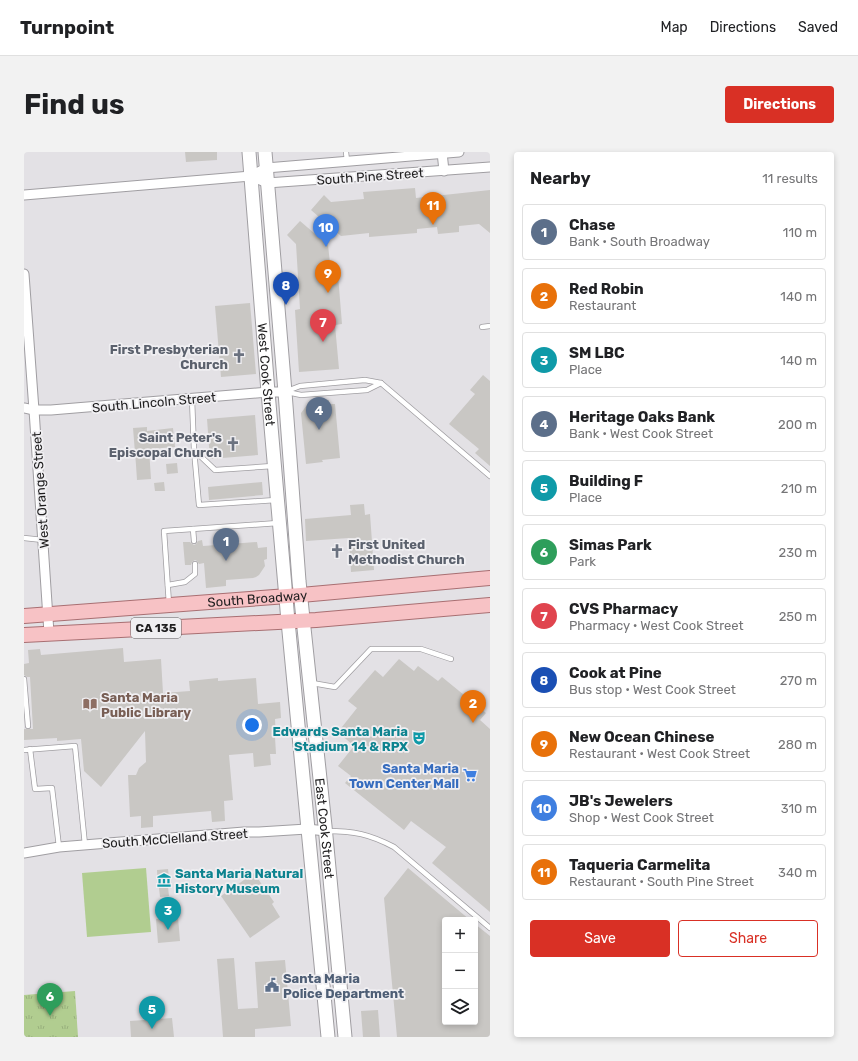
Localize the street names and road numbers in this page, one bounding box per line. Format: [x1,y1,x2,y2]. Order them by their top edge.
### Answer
street label: South Pine Street [316,165,424,188]
street label: West Cook Street [255,322,278,427]
street label: South Lincoln Street [91,390,217,415]
street label: West Orange Street [29,431,53,549]
street label: South Broadway [207,587,308,610]
road number: CA 135 [131,618,181,638]
street label: East Cook Street [312,777,337,879]
street label: South McClelland Street [102,826,248,851]

